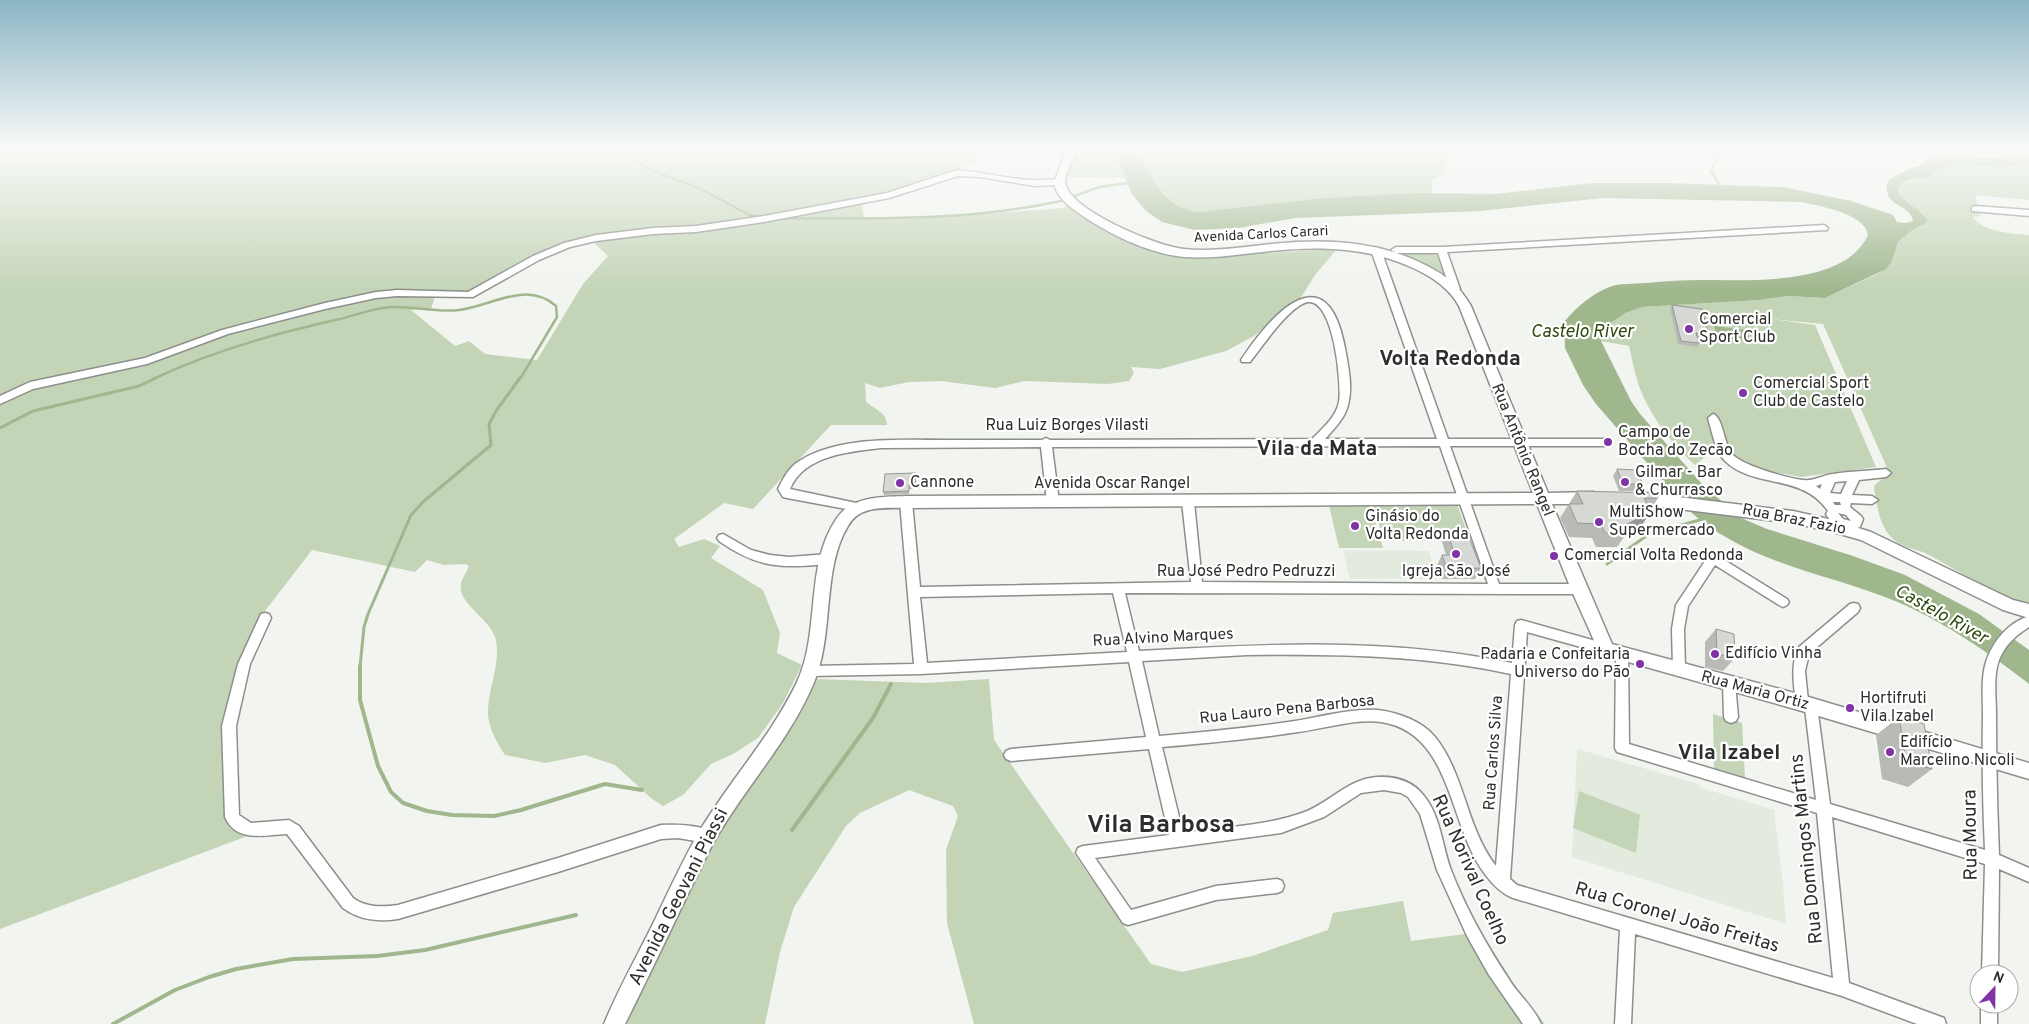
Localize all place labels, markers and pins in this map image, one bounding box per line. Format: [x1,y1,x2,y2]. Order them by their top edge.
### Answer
place label: Comercial Sport Club [1699,310,1776,348]
marker: Comercial Sport Club [1683,323,1695,335]
place label: Comercial Sport Club de Castelo [1753,374,1869,412]
marker: Comercial Sport Club de Castelo [1737,387,1749,399]
place label: Campo de Bocha do Zecão [1618,423,1733,461]
marker: Campo de Bocha do Zecão [1602,436,1614,448]
place label: Gilmar - Bar & Churrasco [1635,463,1723,501]
place label: Cannone [910,473,974,493]
marker: Gilmar - Bar & Churrasco [1619,476,1631,488]
marker: Cannone [894,477,906,489]
place label: MultiShow Supermercado [1609,503,1715,541]
place label: Ginásio do Volta Redonda [1365,507,1469,545]
marker: MultiShow Supermercado [1593,516,1605,528]
marker: Ginásio do Volta Redonda [1349,520,1361,532]
place label: Comercial Volta Redonda [1564,546,1743,566]
marker: Igreja São José [1450,548,1462,560]
marker: Comercial Volta Redonda [1548,550,1560,562]
place label: Igreja São José [1402,562,1510,582]
place label: Edifício Vinha [1725,644,1822,664]
place label: Padaria e Confeitaria Universo do Pão [1480,645,1630,683]
marker: Edifício Vinha [1709,648,1721,660]
marker: Padaria e Confeitaria Universo do Pão [1634,658,1646,670]
place label: Hortifruti Vila Izabel [1860,689,1934,727]
marker: Hortifruti Vila Izabel [1844,702,1856,714]
place label: Edifício Marcelino Nicoli [1900,733,2014,771]
marker: Edifício Marcelino Nicoli [1884,746,1896,758]

